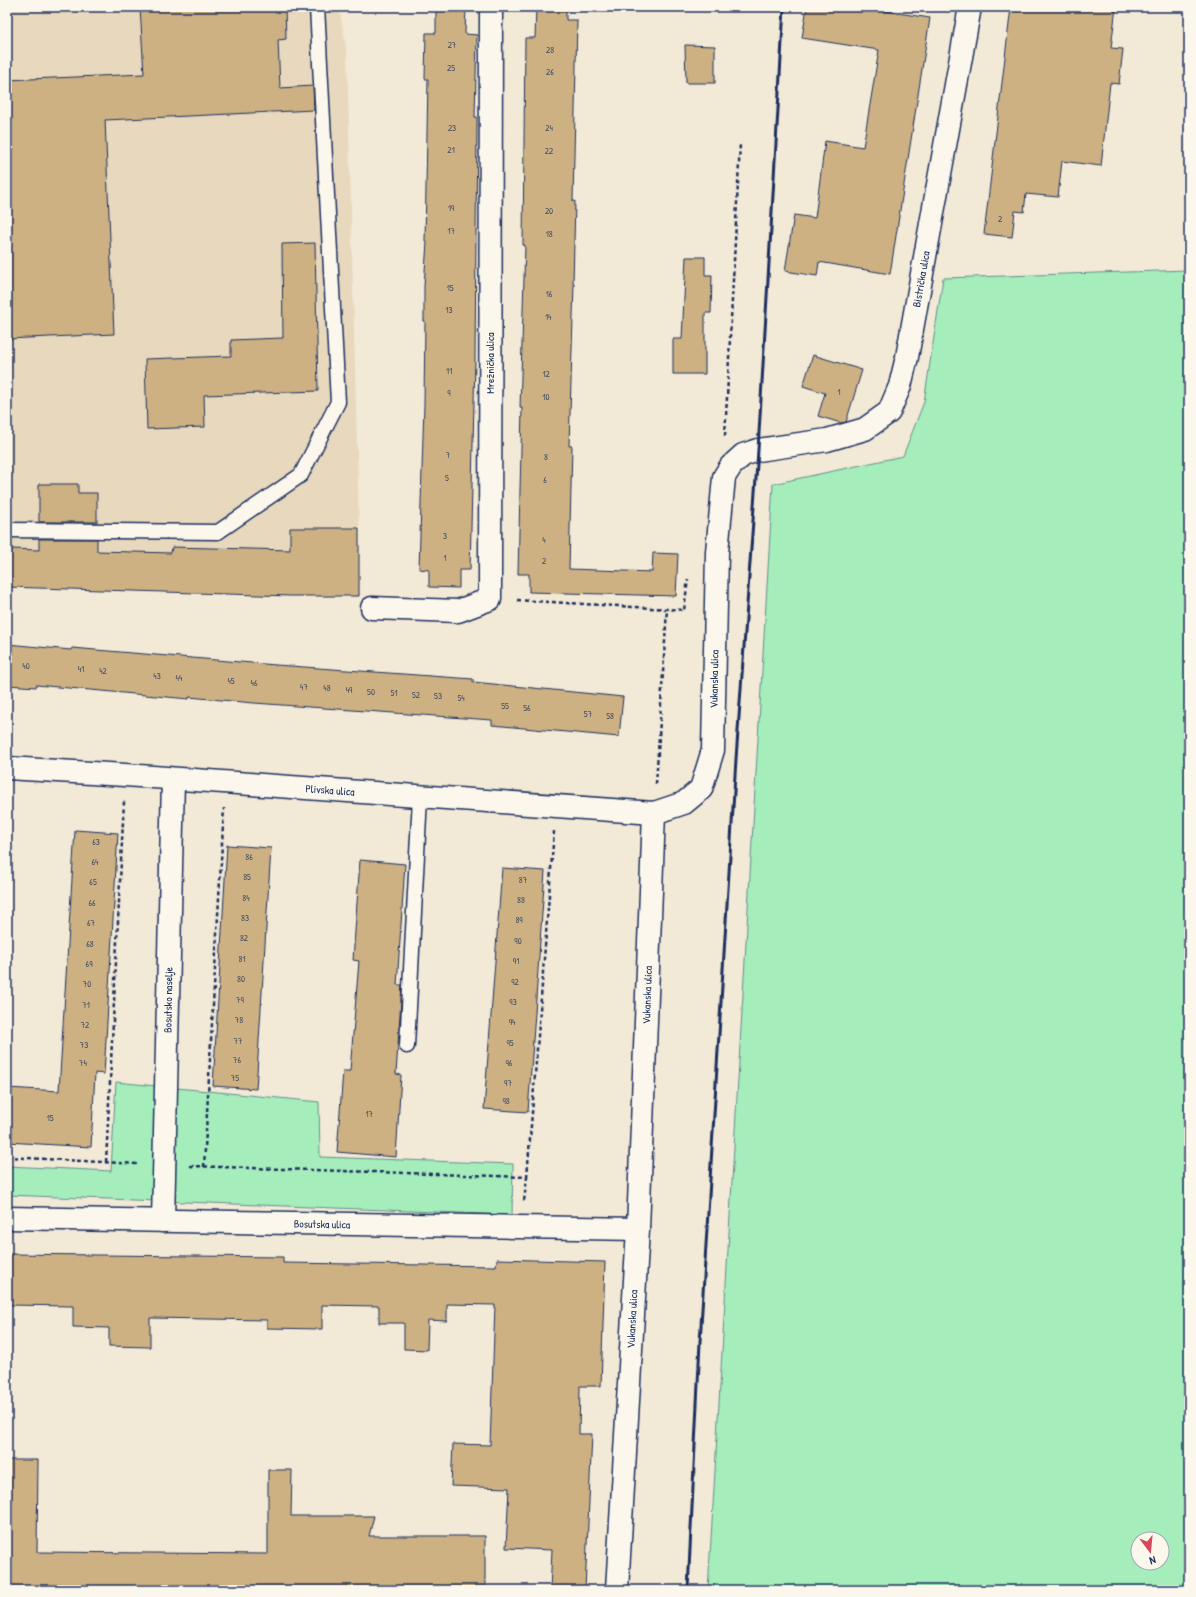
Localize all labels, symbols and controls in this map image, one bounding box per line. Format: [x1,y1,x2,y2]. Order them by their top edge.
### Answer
house number: 27 [448,39,457,51]
house number: 28 [546,44,554,56]
house number: 25 [447,62,455,74]
house number: 26 [546,66,554,78]
house number: 23 [448,122,456,134]
house number: 24 [545,122,553,134]
house number: 21 [447,144,455,156]
house number: 22 [545,145,554,157]
house number: 19 [448,202,455,214]
house number: 20 [545,205,553,217]
house number: 2 [998,213,1003,225]
house number: 17 [447,225,455,237]
house number: 18 [545,228,553,240]
street label: Bistrička ulica [909,249,933,308]
house number: 15 [446,282,454,294]
house number: 16 [546,288,553,300]
house number: 13 [445,304,453,316]
house number: 14 [545,311,552,323]
street label: Mrežnička ulica [483,332,497,394]
house number: 11 [446,365,452,377]
house number: 12 [542,368,551,380]
house number: 1 [837,386,841,398]
house number: 9 [447,387,451,399]
house number: 10 [542,391,550,403]
house number: 7 [446,449,451,461]
house number: 8 [544,451,548,463]
house number: 5 [445,472,449,484]
house number: 6 [543,474,547,486]
house number: 3 [443,530,447,542]
house number: 4 [542,534,546,546]
house number: 1 [443,552,447,564]
house number: 2 [542,555,547,567]
street label: Vukanska ulica [706,649,722,708]
house number: 40 [22,660,30,672]
house number: 41 [78,663,84,675]
house number: 42 [99,665,108,677]
house number: 43 [153,670,161,682]
house number: 44 [176,672,183,684]
house number: 45 [227,675,235,687]
house number: 46 [251,677,258,689]
house number: 47 [300,681,308,693]
house number: 48 [323,682,331,694]
house number: 49 [346,684,353,696]
house number: 50 [367,686,375,698]
house number: 51 [390,687,398,699]
house number: 52 [412,689,421,701]
house number: 53 [434,690,442,702]
house number: 54 [457,692,465,704]
house number: 55 [501,700,509,712]
house number: 56 [523,702,531,714]
house number: 57 [584,708,593,720]
house number: 58 [606,710,614,722]
street label: Plivska ulica [305,781,356,799]
house number: 63 [92,836,100,848]
house number: 86 [245,851,253,863]
house number: 64 [92,856,99,868]
house number: 85 [243,871,251,883]
house number: 87 [519,874,528,886]
house number: 65 [89,876,97,888]
house number: 84 [242,892,250,904]
house number: 88 [517,894,525,906]
house number: 66 [88,897,96,909]
house number: 83 [241,912,249,924]
house number: 89 [515,914,523,926]
house number: 67 [87,917,96,929]
house number: 82 [240,932,249,944]
house number: 90 [514,935,522,947]
house number: 68 [86,938,94,950]
house number: 81 [238,953,246,965]
house number: 91 [513,955,519,967]
house number: 69 [86,958,93,970]
street label: Vukanska ulica [639,965,655,1024]
street label: Bosutsko naselje [160,966,176,1033]
house number: 80 [237,973,245,985]
house number: 92 [511,976,520,988]
house number: 70 [83,978,91,990]
house number: 79 [236,994,245,1006]
house number: 93 [509,996,517,1008]
house number: 71 [82,999,90,1011]
house number: 78 [235,1014,243,1026]
house number: 94 [509,1016,516,1028]
house number: 72 [81,1019,90,1031]
house number: 77 [234,1035,243,1047]
house number: 95 [506,1037,514,1049]
house number: 73 [80,1039,88,1051]
house number: 76 [233,1054,241,1066]
house number: 74 [79,1057,88,1069]
house number: 96 [506,1057,513,1069]
house number: 75 [231,1072,239,1084]
house number: 97 [504,1077,512,1089]
house number: 98 [502,1095,510,1107]
house number: 17 [365,1108,373,1120]
house number: 15 [46,1112,54,1124]
street label: Bosutska ulica [294,1217,351,1232]
street label: Vukanska ulica [623,1289,641,1349]
north arrow [1130,1531,1170,1571]
text: N [1148,1553,1158,1568]

